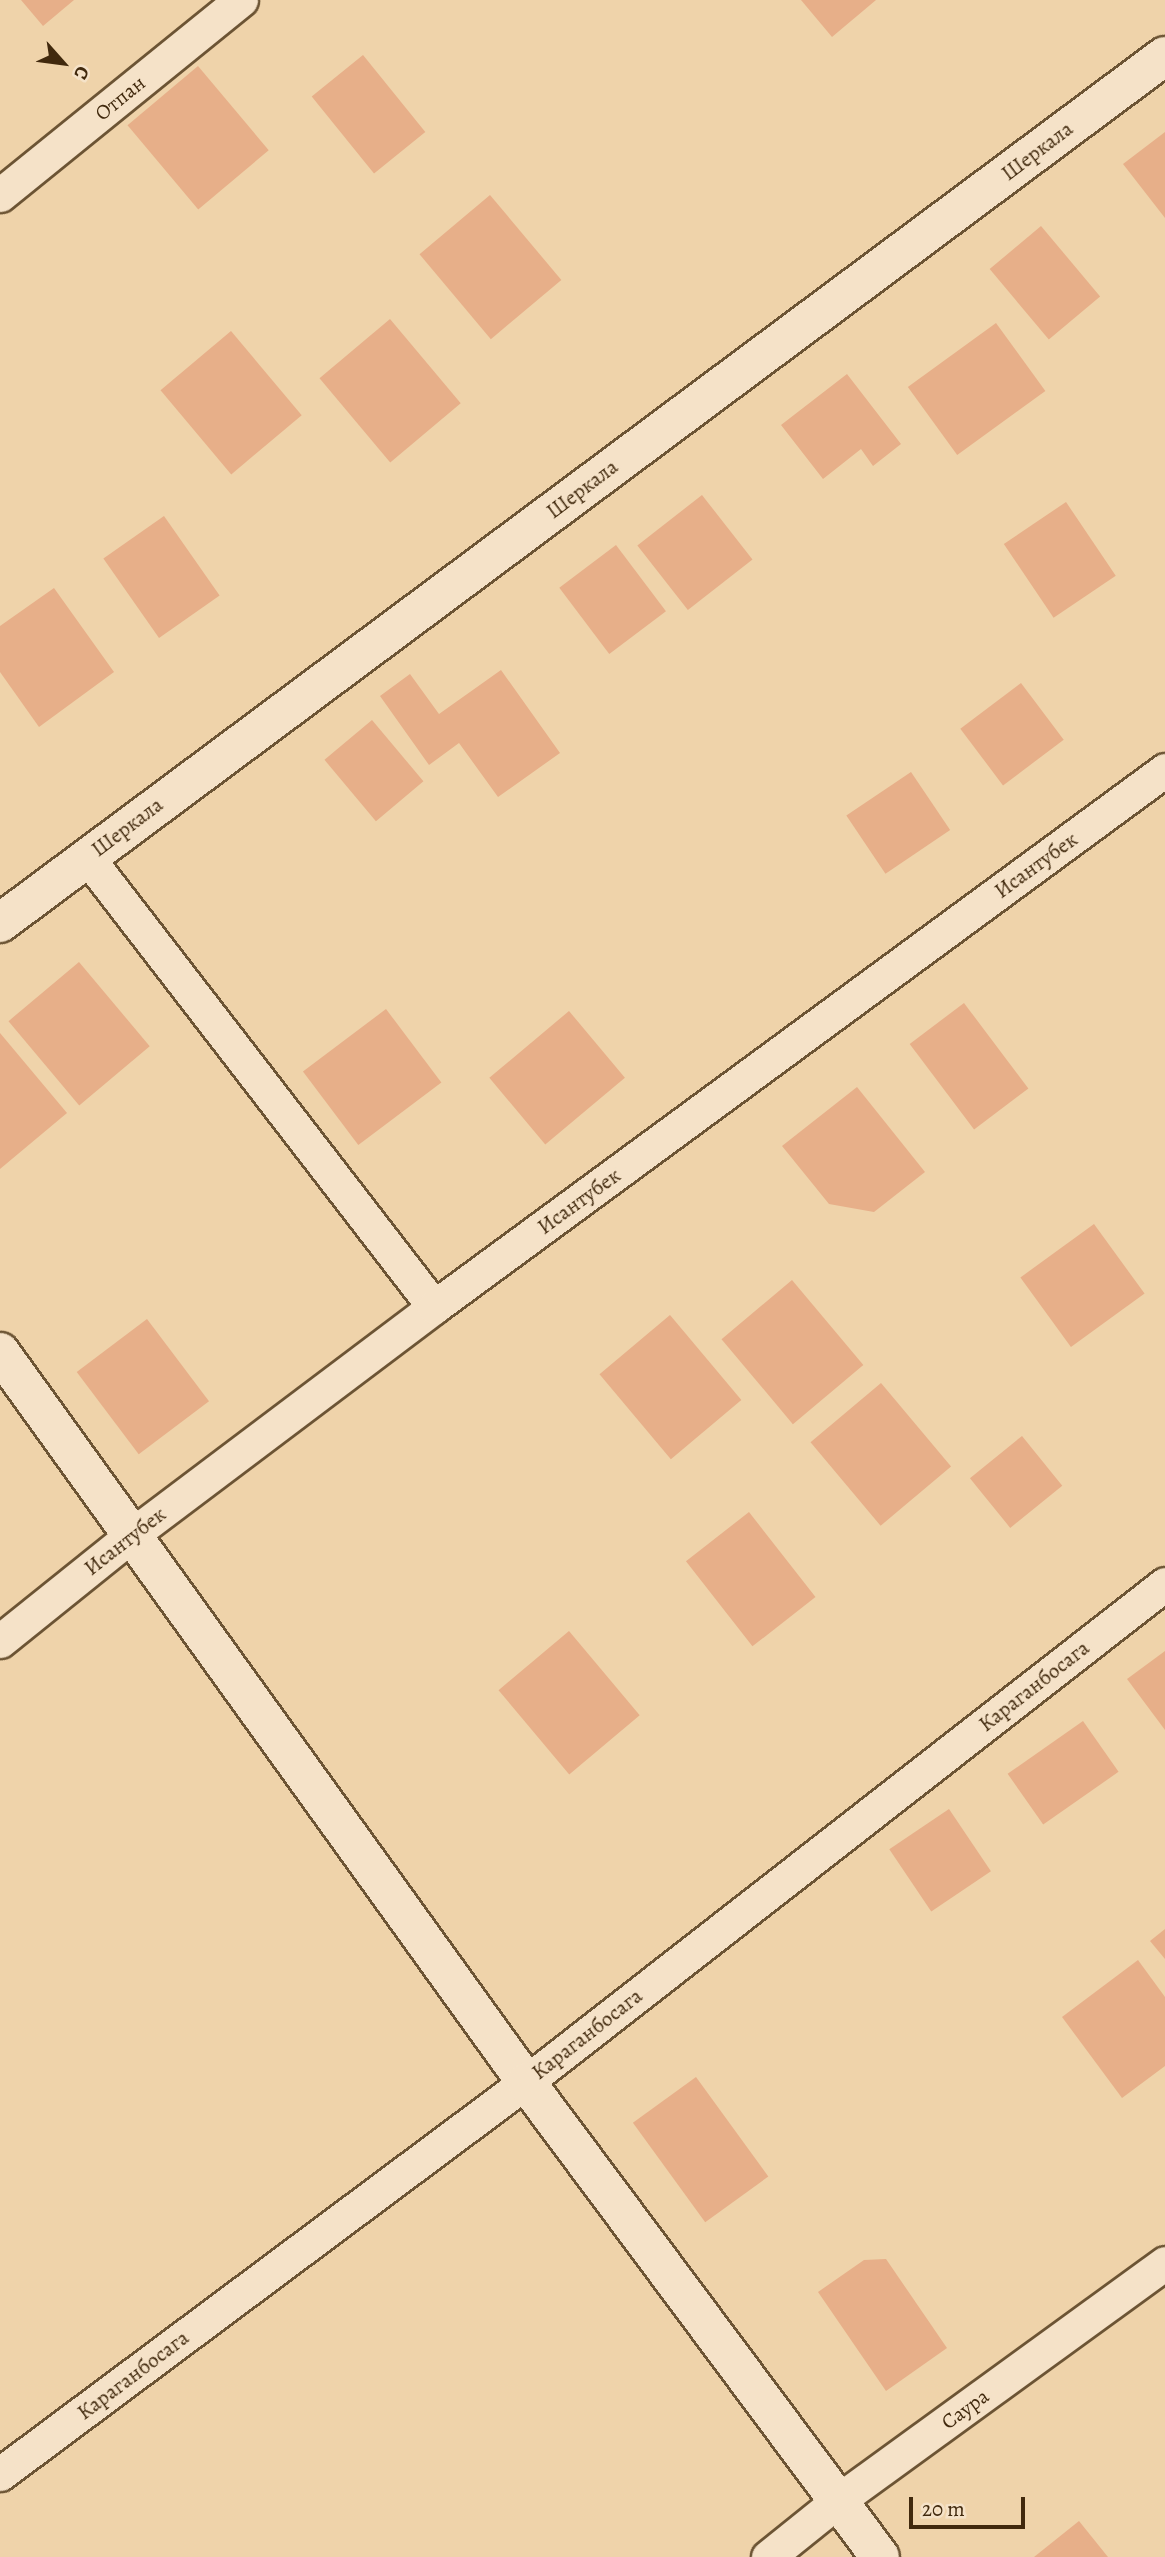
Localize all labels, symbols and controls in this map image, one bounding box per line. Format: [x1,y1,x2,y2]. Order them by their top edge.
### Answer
north arrow [28,28,98,98]
text: С [67,62,96,84]
street label: Отпан [90,70,150,126]
street label: Шеркала [996,116,1078,186]
street label: Шеркала [541,454,623,524]
street label: Шеркала [86,792,168,862]
street label: Исантубек [990,826,1082,904]
street label: Исантубек [533,1162,625,1240]
street label: Исантубек [79,1501,171,1581]
street label: Караганбосага [974,1635,1094,1737]
street label: Караганбосага [527,1983,647,2085]
street label: Караганбосага [72,2325,194,2425]
street label: Саура [936,2383,994,2435]
scale bar [913,2484,1028,2528]
text: 20 m [922,2495,965,2523]

